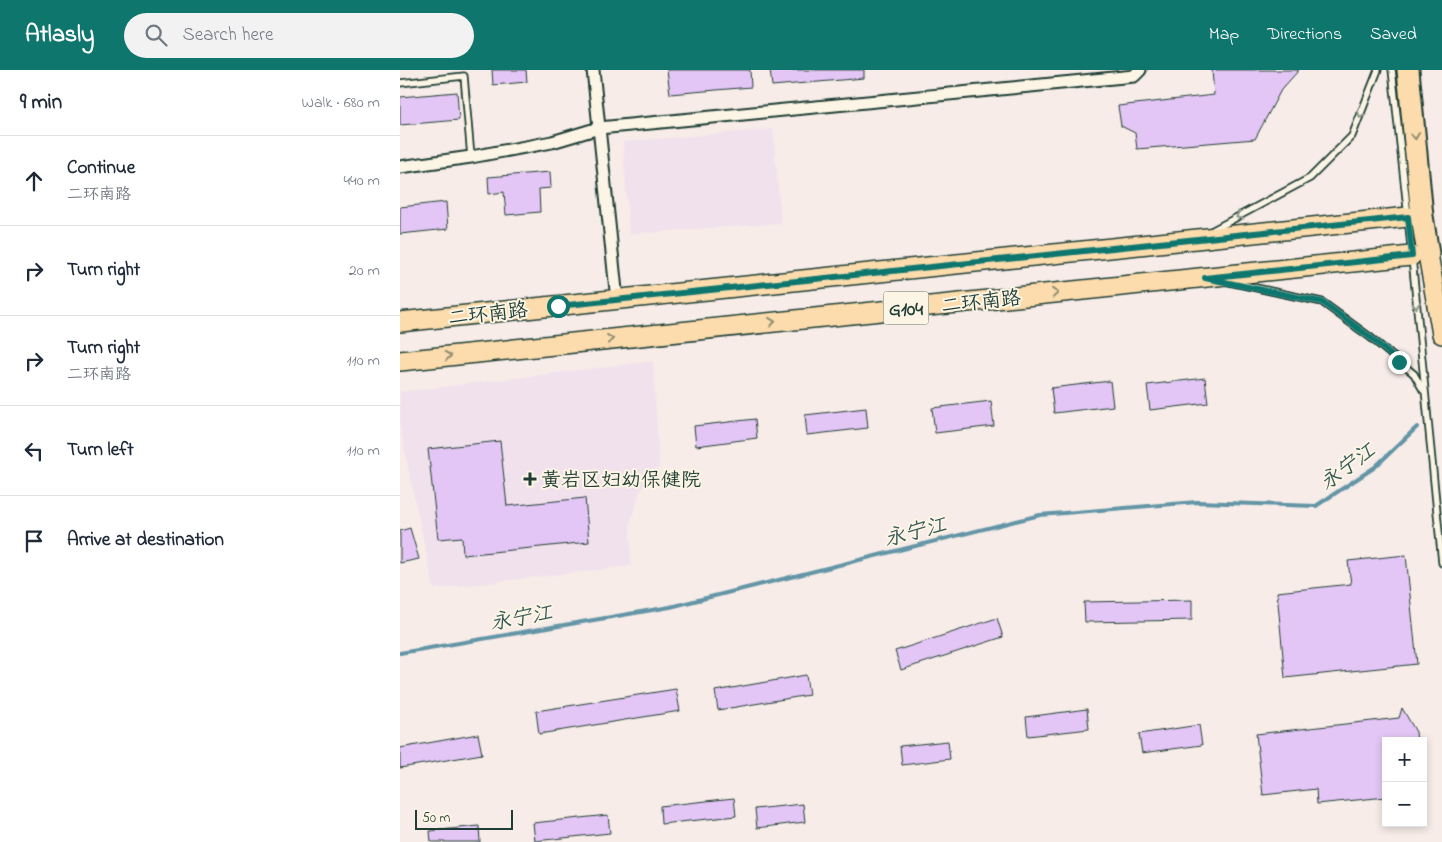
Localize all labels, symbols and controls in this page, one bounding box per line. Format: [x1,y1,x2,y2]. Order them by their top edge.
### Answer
search box [124,13,474,58]
text: Atlasly [25,18,94,53]
icon: search [142,21,170,49]
text: Search here [182,22,273,49]
text: Map [1209,22,1239,48]
text: Directions [1267,22,1342,48]
text: Saved [1370,22,1417,48]
text: 9 min [20,88,62,118]
text: Walk · 680 m [301,91,380,115]
one-way arrow [1356,110,1367,119]
one-way arrow [1409,132,1420,140]
text: Continue [67,155,135,182]
icon: ahead [20,167,48,195]
text: 440 m [343,169,380,193]
text: 二环南路 [67,183,131,207]
one-way arrow [1235,210,1244,220]
icon: right [20,257,48,285]
text: Turn right [67,257,140,284]
text: 20 m [349,259,380,283]
street label: 二环南路 [940,285,1024,322]
one-way arrow [1052,288,1060,299]
road number: G104 [884,292,928,324]
route start [547,295,570,318]
street label: 二环南路 [447,297,531,334]
one-way arrow [1410,301,1421,309]
one-way arrow [768,317,776,328]
one-way arrow [606,334,614,345]
text: Turn right [67,335,140,362]
icon: right [20,347,48,375]
text: 110 m [346,349,380,373]
one-way arrow [445,350,453,361]
route end [1388,351,1411,374]
text: 二环南路 [67,363,131,387]
water label: 永宁江 [1314,436,1383,498]
icon: left [20,437,48,465]
text: Turn left [67,437,134,464]
text: 110 m [346,439,380,463]
place label: 黄岩区妇幼保健院 [541,467,701,496]
marker: 黄岩区妇幼保健院 [523,472,537,486]
water label: 永宁江 [881,511,951,555]
icon: arrive [20,527,48,555]
text: Arrive at destination [67,527,224,554]
water label: 永宁江 [488,599,556,639]
map controls [1382,737,1427,827]
button: + [1382,737,1427,782]
button: − [1382,782,1427,827]
scale bar [415,807,512,830]
text: 50 m [422,808,450,829]

